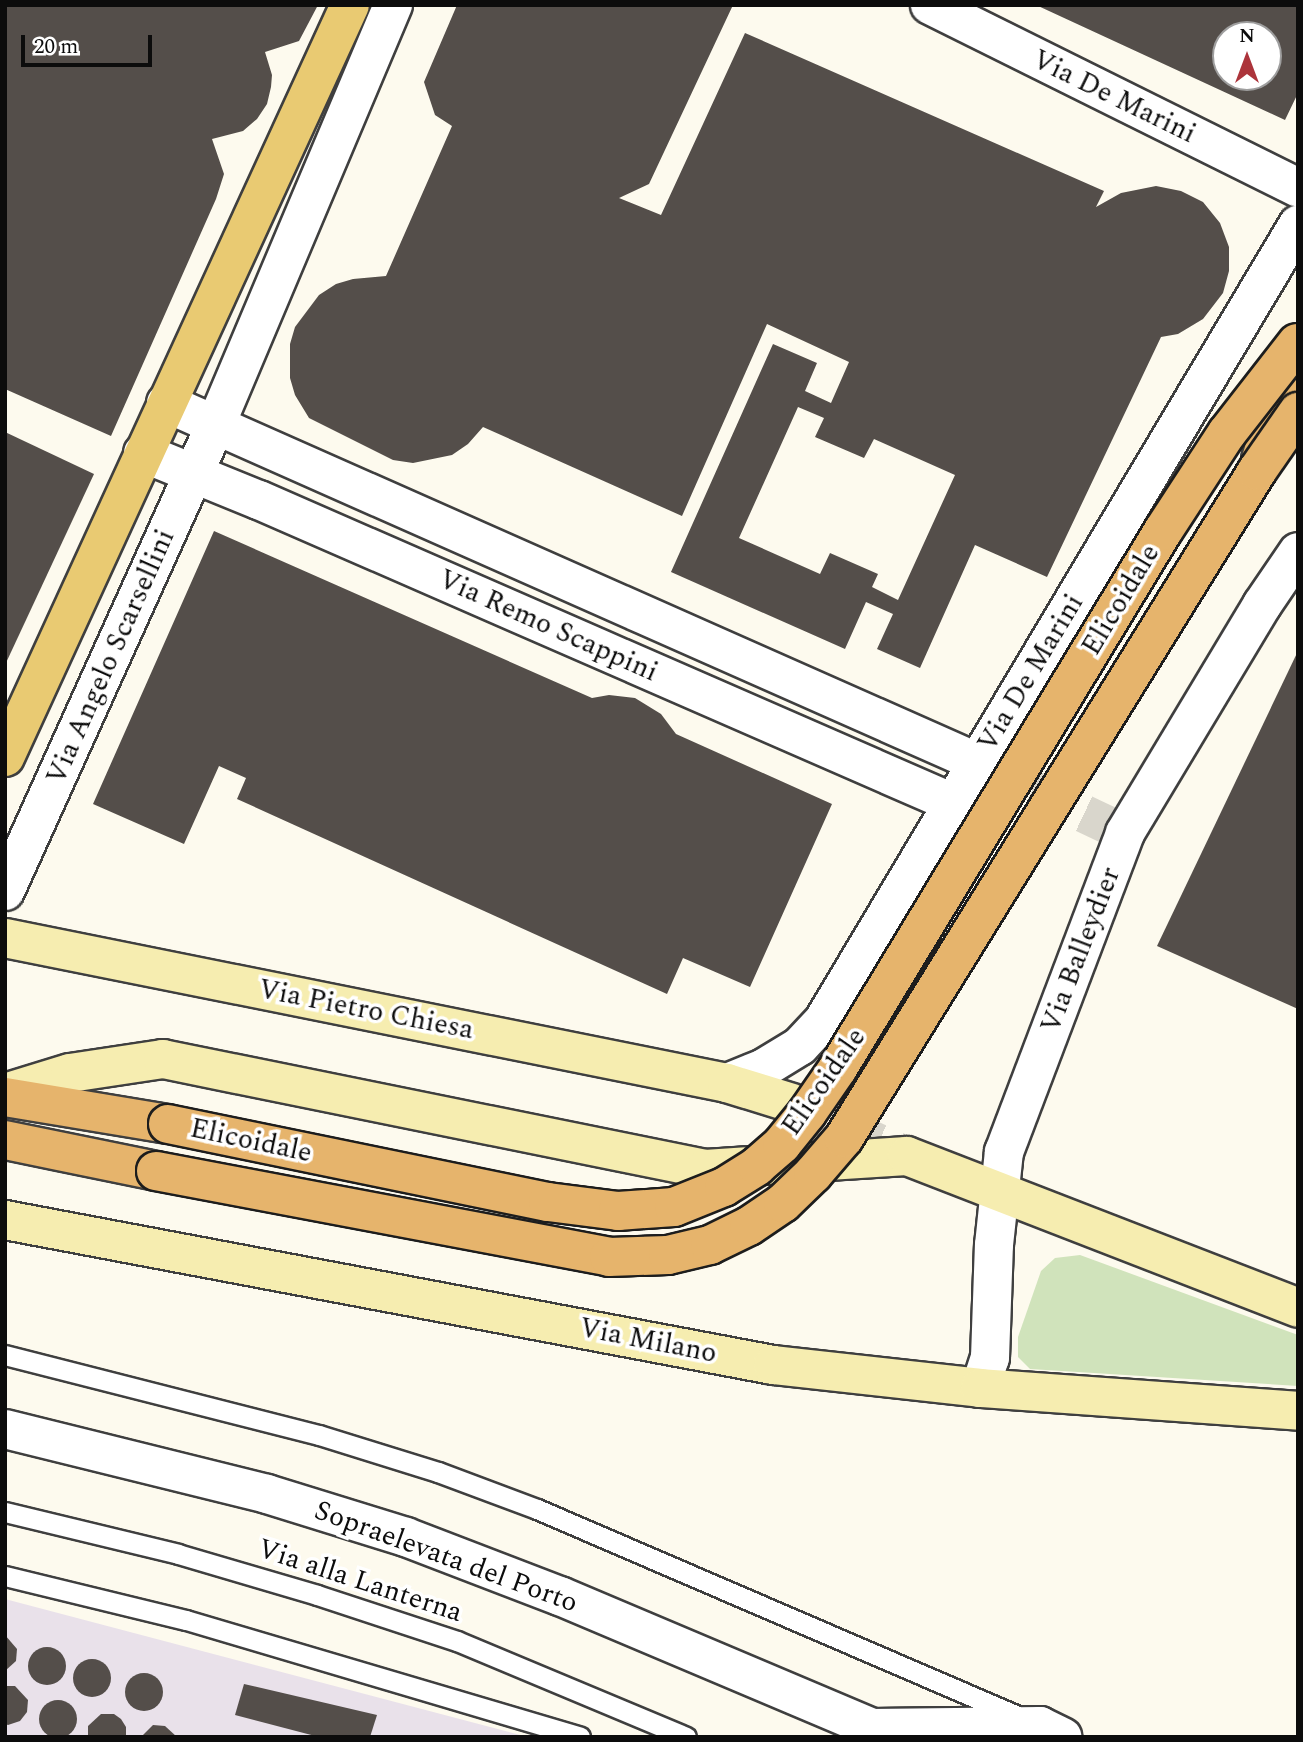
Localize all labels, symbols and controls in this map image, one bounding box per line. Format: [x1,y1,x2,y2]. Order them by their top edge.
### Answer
scale bar [24,21,156,65]
north arrow [1212,21,1282,91]
text: N [1239,22,1255,51]
text: 20 m [34,31,78,63]
street label: Via De Marini [1027,43,1201,151]
street label: Via Angelo Scarsellini [40,524,182,790]
street label: Elicoidale [1075,538,1167,662]
street label: Via Remo Scappini [433,563,663,689]
street label: Via De Marini [971,588,1091,758]
street label: Via Balleydier [1034,862,1128,1038]
street label: Via Pietro Chiesa [256,973,476,1047]
street label: Elicoidale [775,1022,873,1142]
street label: Elicoidale [187,1112,315,1170]
street label: Via Milano [577,1311,719,1371]
street label: Sopraelevata del Porto [310,1494,582,1620]
street label: Via alla Lanterna [254,1532,466,1630]

